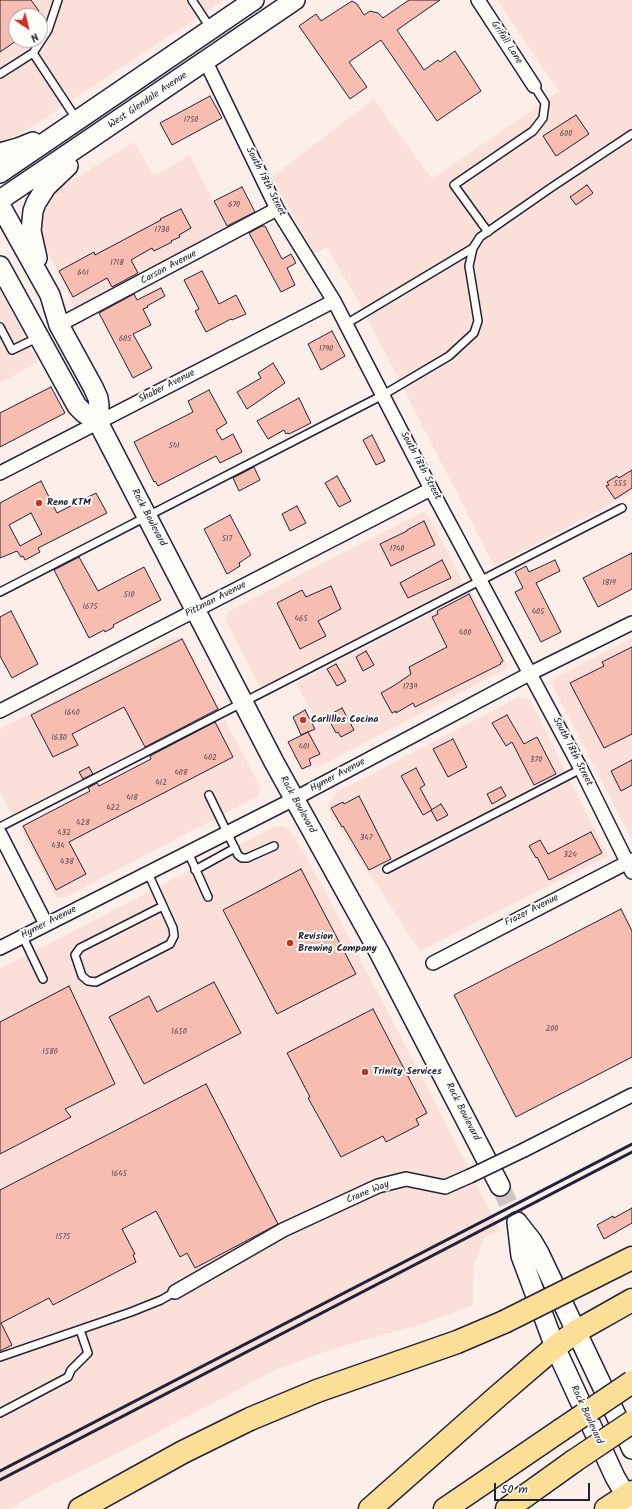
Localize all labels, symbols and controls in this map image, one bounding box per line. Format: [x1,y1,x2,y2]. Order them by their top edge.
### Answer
north arrow [8,8,48,48]
street label: Grifall Lane [488,19,524,67]
text: N [26,28,42,46]
street label: West Glendale Avenue [106,70,190,132]
house number: 1750 [184,116,198,126]
house number: 600 [560,130,572,140]
street label: South 18th Street [242,146,288,218]
house number: 670 [228,201,240,211]
house number: 1730 [155,226,169,236]
street label: Carson Avenue [139,248,199,288]
house number: 1718 [110,259,124,269]
house number: 641 [77,269,89,279]
house number: 605 [119,335,131,345]
house number: 1790 [319,345,333,355]
street label: Shaber Avenue [137,368,197,406]
street label: South 18th Street [397,430,443,502]
house number: 541 [168,442,180,452]
house number: 555 [614,480,626,490]
street label: Rock Boulevard [128,487,168,549]
place label: Reno KTM [47,497,91,509]
marker: Reno KTM [34,498,44,508]
house number: 517 [222,535,232,545]
house number: 1740 [390,545,404,555]
street label: Pittman Avenue [183,579,249,621]
house number: 1819 [602,579,616,589]
house number: 510 [124,591,134,601]
house number: 1675 [83,603,97,613]
house number: 405 [532,608,544,618]
house number: 465 [294,615,308,625]
house number: 400 [459,629,471,639]
house number: 1739 [403,683,417,693]
house number: 1640 [64,709,80,719]
place label: Carlillos Cocina [311,714,378,726]
marker: Carlillos Cocina [298,715,308,725]
street label: South 18th Street [549,716,595,788]
house number: 1630 [51,734,67,744]
house number: 401 [299,743,309,753]
house number: 402 [203,754,217,764]
street label: Hymer Avenue [308,756,368,796]
house number: 370 [530,756,542,766]
house number: 408 [174,769,188,779]
street label: Rock Boulevard [276,774,318,836]
house number: 412 [155,779,167,789]
house number: 418 [126,794,138,804]
house number: 422 [106,804,120,814]
house number: 428 [76,819,90,829]
house number: 432 [57,829,71,839]
house number: 347 [360,834,372,844]
house number: 434 [51,842,65,852]
house number: 324 [563,851,577,861]
house number: 438 [60,858,74,868]
street label: Frazer Avenue [503,892,561,930]
street label: Hymer Avenue [19,904,79,942]
place label: Revision Brewing Company [298,931,377,954]
marker: Revision Brewing Company [285,938,295,948]
house number: 200 [546,1025,558,1035]
house number: 1650 [171,1028,187,1038]
house number: 1580 [42,1048,58,1058]
place label: Trinity Services [373,1066,442,1078]
marker: Trinity Services [360,1067,370,1077]
street label: Rock Boulevard [442,1081,482,1143]
house number: 1645 [111,1170,127,1180]
street label: Crane Way [345,1179,391,1207]
house number: 1575 [56,1233,70,1243]
street label: Rock Boulevard [567,1384,605,1446]
scale bar [496,1475,592,1501]
text: 50 m [501,1480,528,1499]

